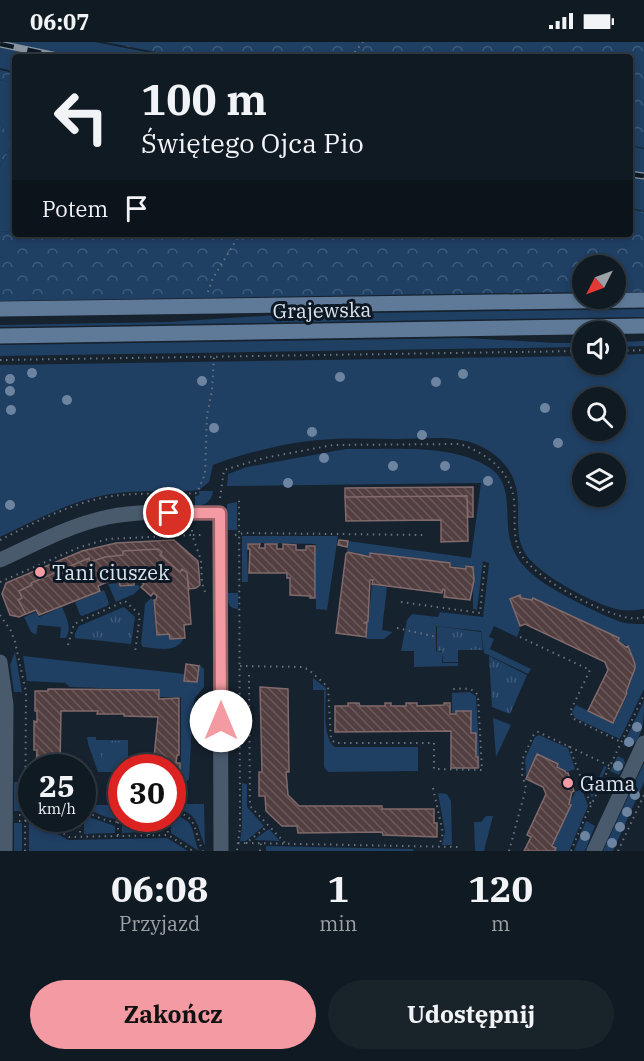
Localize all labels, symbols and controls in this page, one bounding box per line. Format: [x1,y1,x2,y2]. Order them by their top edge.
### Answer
text: 06:07 [30,7,89,36]
text: 100 m [141,72,267,127]
icon: left [42,78,120,156]
text: Świętego Ojca Pio [141,125,364,160]
icon: arrive [120,192,153,225]
text: Potem [42,194,108,223]
north arrow [572,255,626,309]
map controls [572,255,626,507]
street label: Grajewska [272,296,372,324]
button: sound [572,321,626,375]
button: search [572,387,626,441]
button: layers [572,453,626,507]
pin [143,487,194,538]
icon: arrive [152,496,185,529]
place label: Tani ciuszek [52,559,170,586]
marker: Tani ciuszek [33,565,47,579]
position arrow [189,689,253,753]
speed limit sign: 30 [108,754,186,832]
text: 25 [39,766,75,805]
place label: Gama [580,770,636,797]
marker: Gama [561,776,575,790]
text: km/h [38,799,76,818]
text: 06:08 [111,865,208,912]
text: 1 [327,865,349,912]
text: 120 [468,865,533,912]
text: Przyjazd [119,910,200,937]
text: min [319,910,357,937]
text: m [491,910,510,937]
button: Zakończ [30,980,316,1049]
button: Udostępnij [328,980,614,1049]

